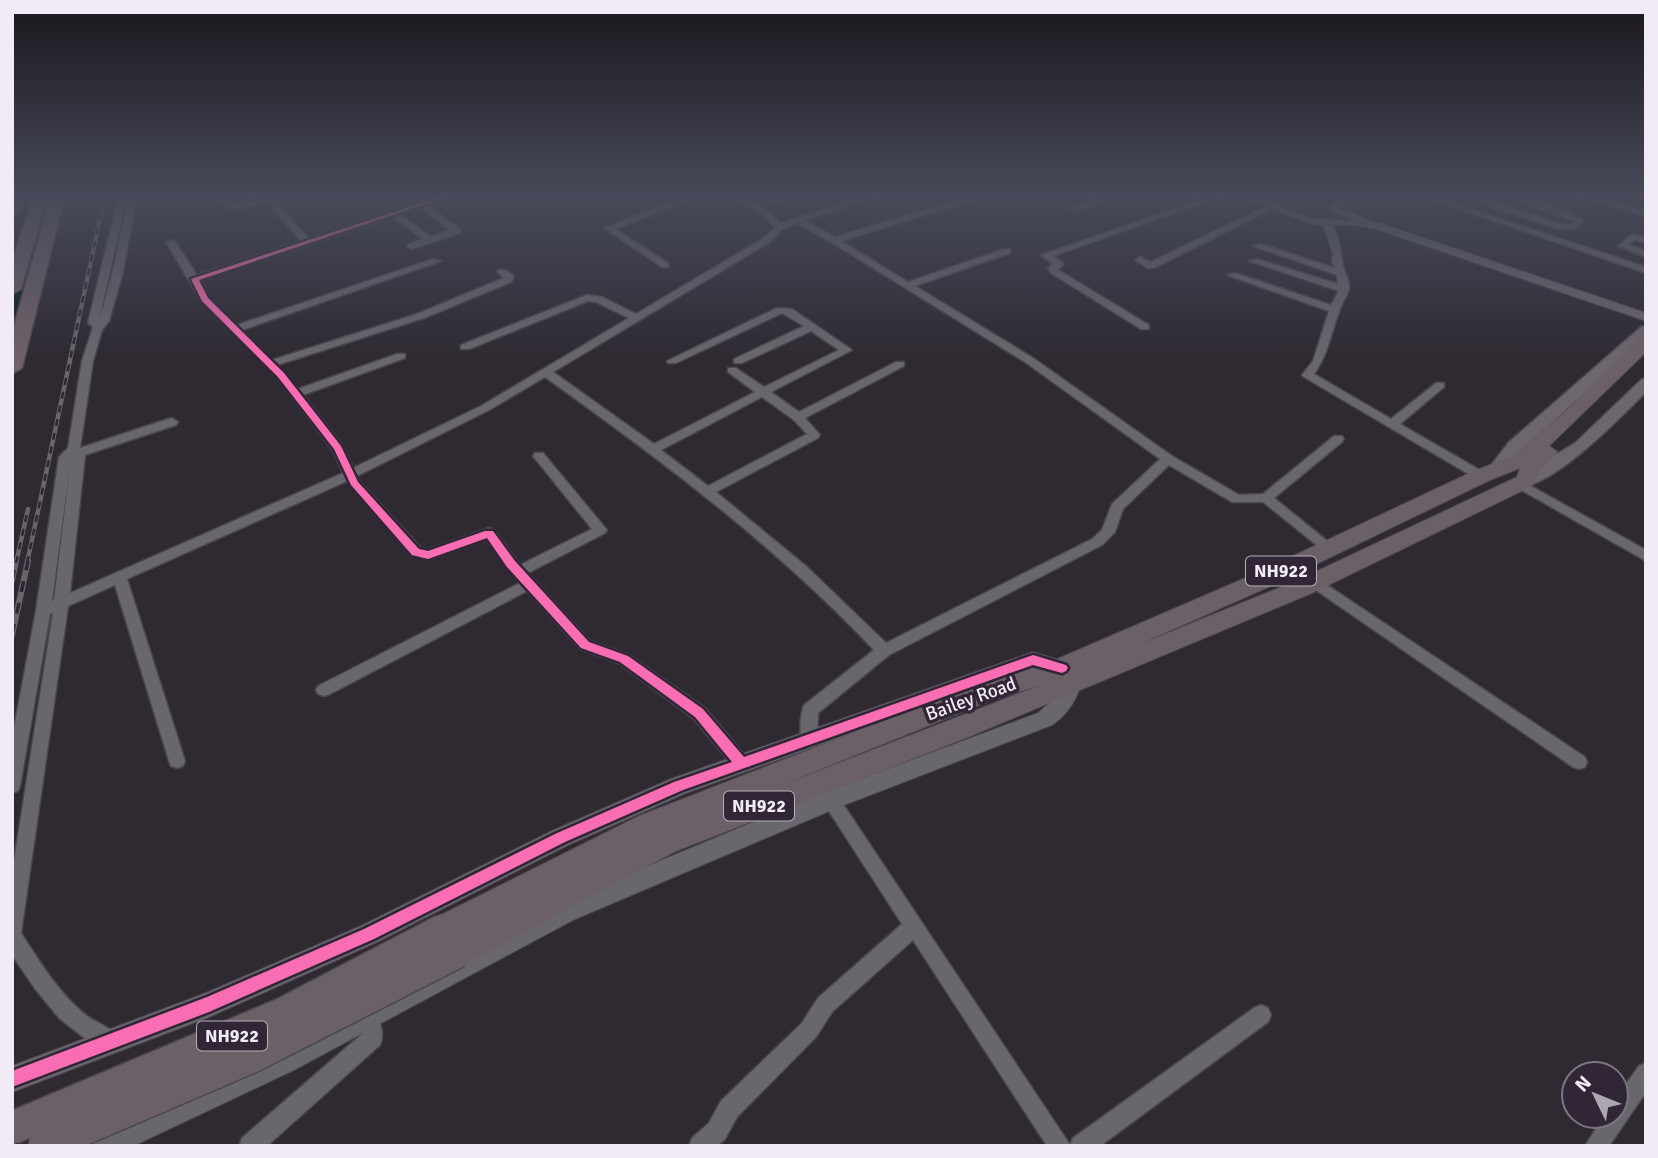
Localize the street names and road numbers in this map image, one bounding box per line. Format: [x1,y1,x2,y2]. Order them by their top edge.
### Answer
road number: NH922 [1246,556,1316,586]
street label: Bailey Road [922,672,1020,726]
road number: NH922 [724,792,794,820]
road number: NH922 [197,1021,267,1050]

